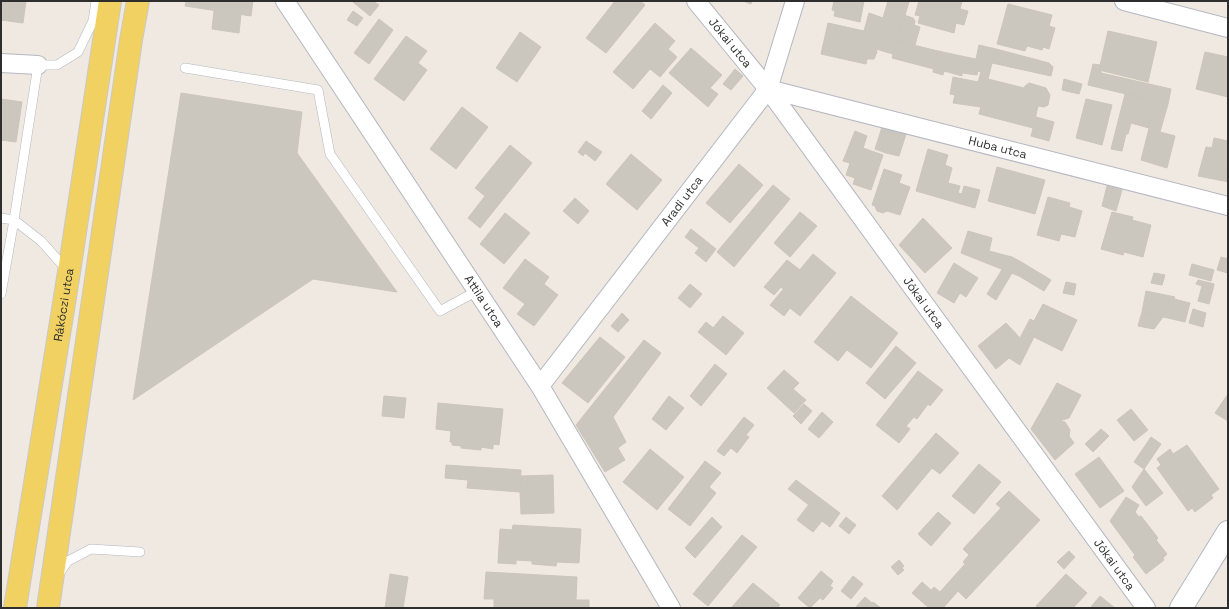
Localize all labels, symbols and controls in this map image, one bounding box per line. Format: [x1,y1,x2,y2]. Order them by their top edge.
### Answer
street label: Jókai utca [705,14,756,71]
street label: Huba utca [967,132,1029,163]
street label: Aradi utca [658,173,706,230]
street label: Rákóczi utca [50,267,77,343]
street label: Attila utca [461,272,507,330]
street label: Jókai utca [899,274,948,332]
street label: Jókai utca [1090,535,1139,594]

